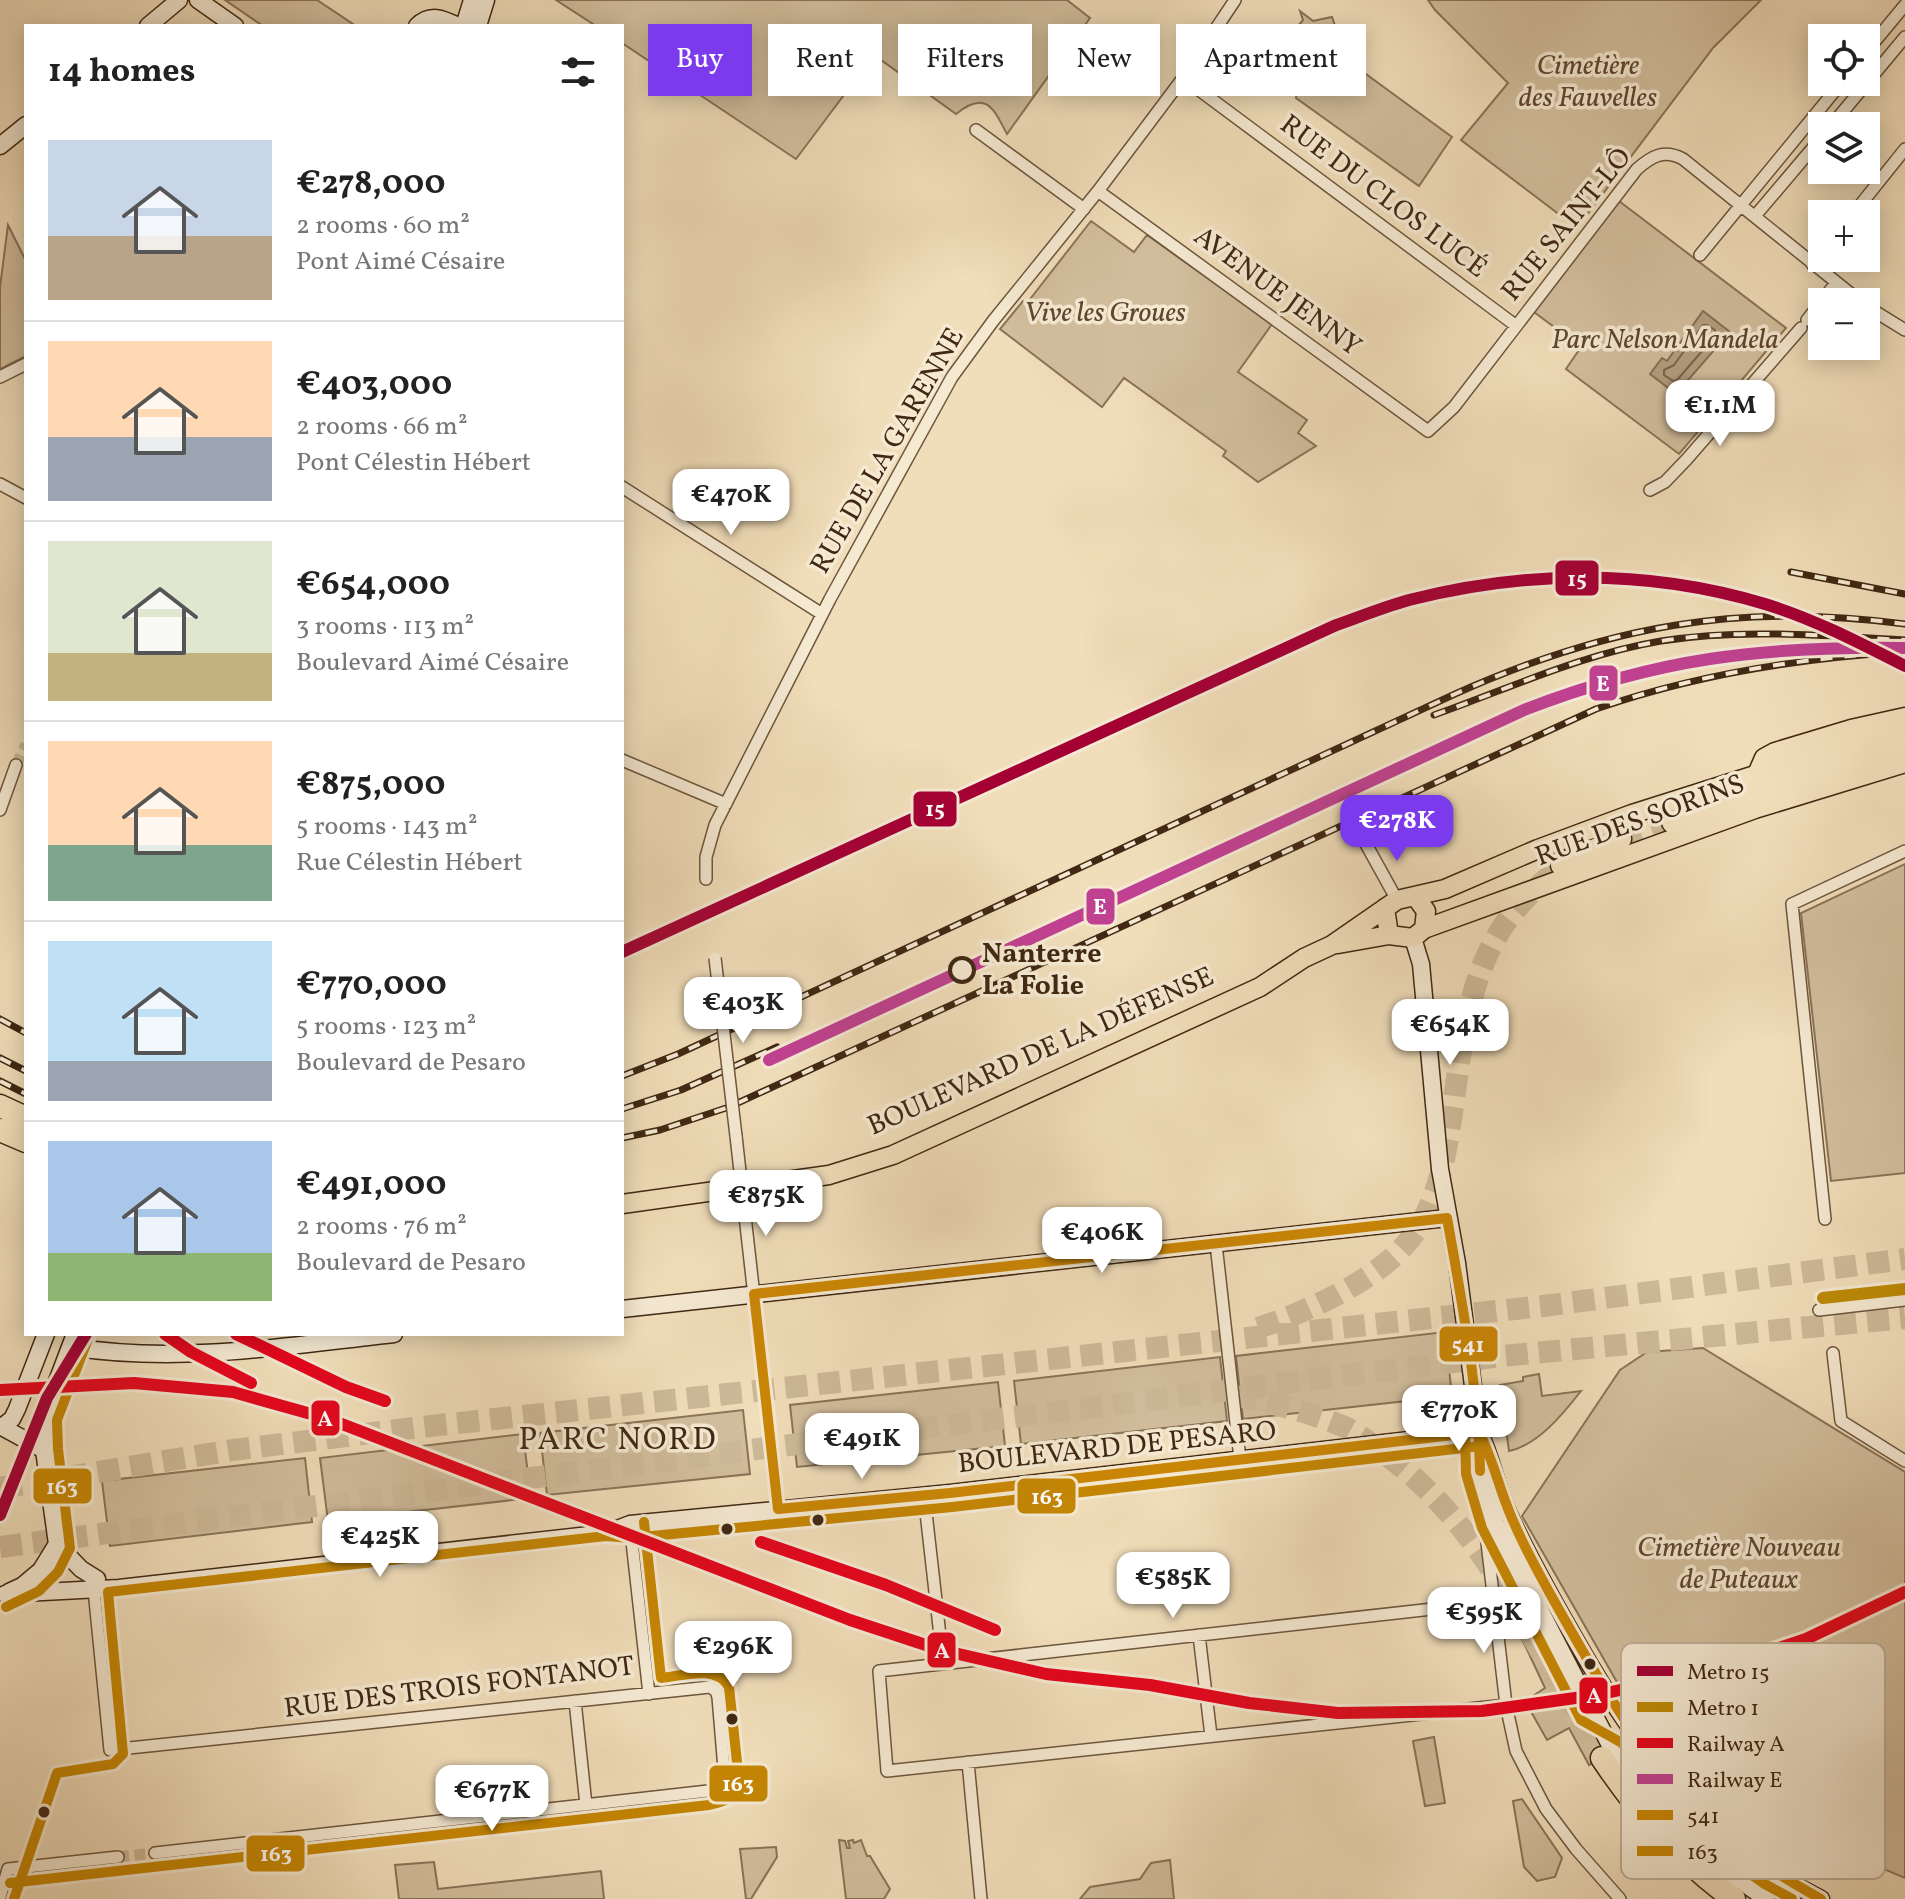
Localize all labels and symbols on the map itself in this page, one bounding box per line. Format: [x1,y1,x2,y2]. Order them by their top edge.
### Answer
park label: Cimetière des Fauvelles [1519,47,1657,118]
street label: RUE DU CLOS LUCÉ [1271,106,1495,288]
street label: RUE SAINT-LÔ [1493,140,1641,310]
street label: AVENUE JENNY [1185,218,1369,366]
park label: Vive les Groues [1024,294,1186,333]
street label: RUE DE LA GARENNE [802,321,974,581]
park label: Parc Nelson Mandela [1551,321,1779,360]
pin: €1.1M [1664,380,1776,448]
pin: €470K [675,469,787,537]
line badge: 15 [1554,559,1600,597]
text: 15 [1567,565,1587,596]
line badge: E [1588,664,1619,702]
text: E [1596,670,1610,701]
street label: RUE DES SORINS [1530,765,1750,877]
line badge: 15 [912,790,958,828]
text: 15 [925,795,945,826]
pin: €278K [1341,795,1453,863]
line badge: E [1085,887,1116,926]
text: E [1093,893,1107,924]
place label: Nanterre La Folie [982,935,1101,1006]
marker: Nanterre La Folie [949,957,975,983]
street label: BOULEVARD DE LA DÉFENSE [861,958,1221,1146]
pin: €403K [687,977,799,1045]
pin: €654K [1394,999,1506,1067]
pin: €875K [710,1170,822,1238]
pin: €406K [1046,1207,1158,1275]
line badge: 541 [1438,1325,1499,1363]
text: 541 [1452,1331,1484,1362]
pin: €770K [1403,1385,1515,1453]
line badge: A [310,1399,341,1437]
text: A [317,1405,333,1436]
street label: BOULEVARD DE PESARO [956,1412,1278,1484]
pin: €491K [806,1413,918,1481]
district label: PARC NORD [518,1419,718,1463]
line badge: 163 [32,1467,93,1505]
text: 163 [46,1473,78,1504]
line badge: 163 [1016,1477,1077,1515]
text: 163 [1031,1483,1063,1514]
pin: €425K [324,1511,436,1579]
unlabelled marker [810,1512,826,1528]
unlabelled marker [719,1521,735,1537]
park label: Cimetière Nouveau de Puteaux [1637,1529,1841,1600]
pin: €585K [1117,1552,1229,1620]
pin: €595K [1428,1587,1540,1655]
pin: €296K [677,1621,789,1689]
line badge: A [926,1631,957,1669]
text: A [934,1637,950,1668]
legend [1621,1643,1885,1879]
street label: RUE DES TROIS FONTANOT [282,1647,636,1729]
unlabelled marker [1582,1656,1598,1672]
text: Metro 15 [1687,1658,1770,1689]
line badge: A [1578,1676,1609,1715]
text: A [1586,1682,1602,1713]
text: Metro 1 [1687,1694,1759,1725]
unlabelled marker [724,1711,740,1727]
text: Railway A [1687,1730,1785,1761]
line badge: 163 [708,1764,769,1803]
pin: €677K [436,1765,548,1833]
text: Railway E [1687,1766,1782,1797]
text: 163 [722,1770,754,1801]
text: 541 [1687,1802,1719,1833]
unlabelled marker [36,1804,52,1820]
line badge: 163 [245,1834,306,1873]
text: 163 [1687,1838,1718,1869]
text: 163 [260,1840,292,1871]

